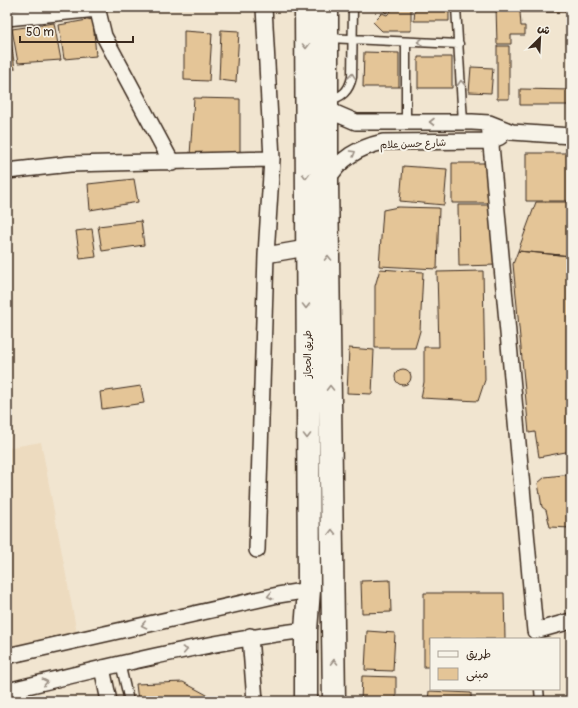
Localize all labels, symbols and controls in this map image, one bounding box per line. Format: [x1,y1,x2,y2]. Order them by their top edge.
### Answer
scale bar [20,18,133,44]
north arrow [520,18,560,58]
text: ش [536,21,552,38]
text: 50 m [26,25,54,40]
one-way arrow [417,38,423,47]
one-way arrow [302,43,310,49]
one-way arrow [347,73,356,79]
one-way arrow [456,80,465,86]
one-way arrow [429,118,435,126]
street label: شارع حسن علام [380,137,447,152]
one-way arrow [349,150,356,157]
one-way arrow [302,173,310,179]
one-way arrow [324,255,332,261]
one-way arrow [302,303,310,309]
street label: طريق الحجاز [302,330,314,379]
one-way arrow [326,385,334,391]
one-way arrow [303,433,312,439]
one-way arrow [328,529,336,535]
one-way arrow [267,592,274,600]
one-way arrow [141,621,147,629]
legend [430,638,560,690]
one-way arrow [182,646,188,654]
text: طريق [466,647,491,662]
one-way arrow [330,659,338,665]
text: مبنى [466,667,489,682]
one-way arrow [42,678,48,686]

